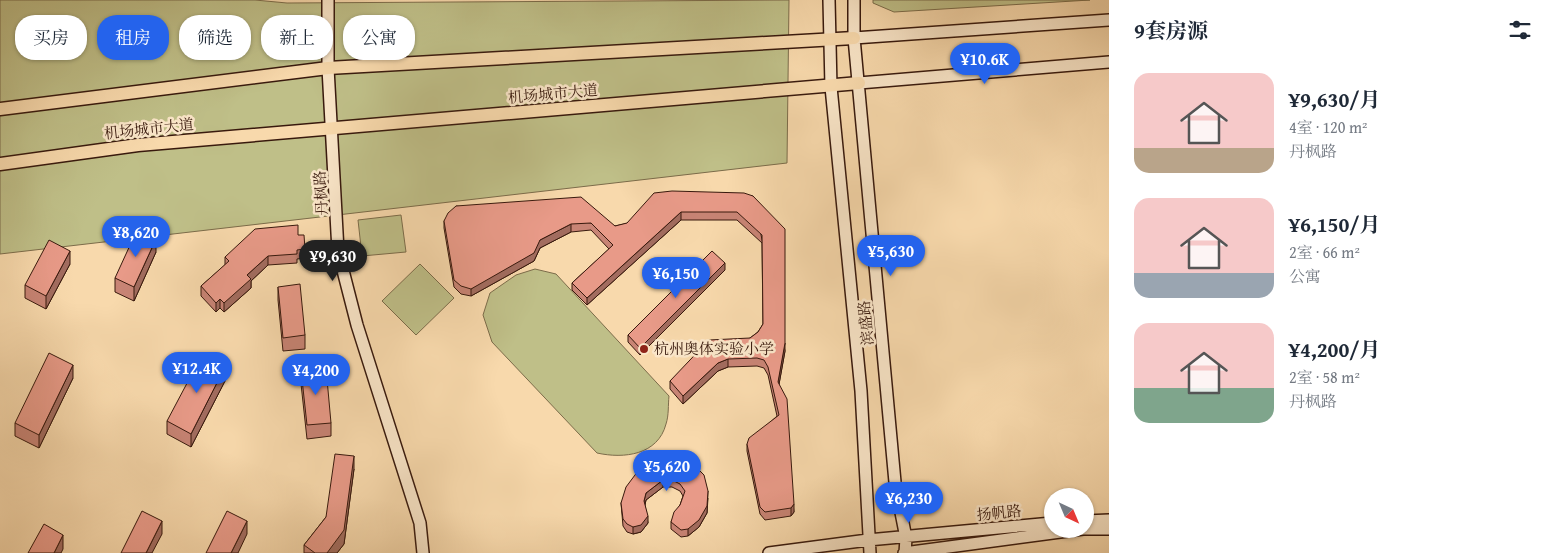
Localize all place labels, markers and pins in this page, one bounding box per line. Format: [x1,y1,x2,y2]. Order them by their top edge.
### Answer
pin: ¥10.6K [944,42,1026,85]
pin: ¥8,620 [95,216,177,258]
pin: ¥5,630 [850,234,932,277]
pin: ¥9,630 [292,240,374,282]
pin: ¥6,150 [635,256,717,299]
place label: 杭州奥体实验小学 [654,338,774,359]
marker: 杭州奥体实验小学 [638,343,650,355]
pin: ¥12.4K [156,352,238,394]
pin: ¥4,200 [275,354,357,396]
pin: ¥5,620 [626,450,708,492]
pin: ¥6,230 [868,482,950,524]

